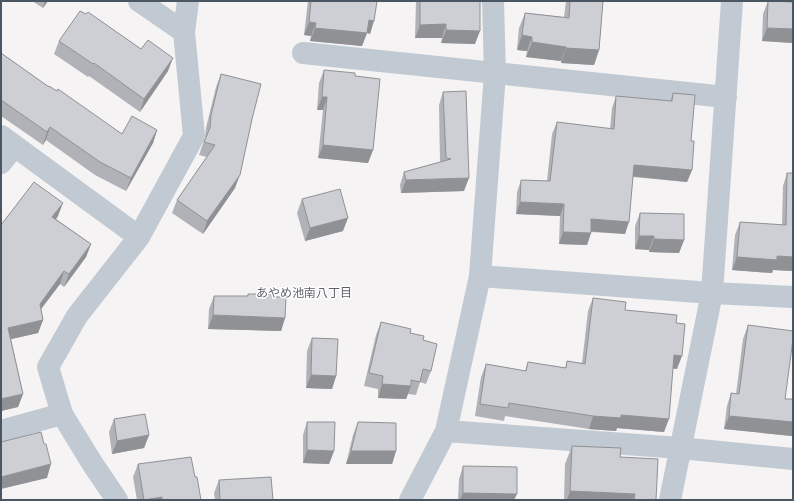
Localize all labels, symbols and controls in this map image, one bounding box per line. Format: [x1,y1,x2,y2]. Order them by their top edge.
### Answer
district label: あやめ池南八丁目 [256,285,352,301]

